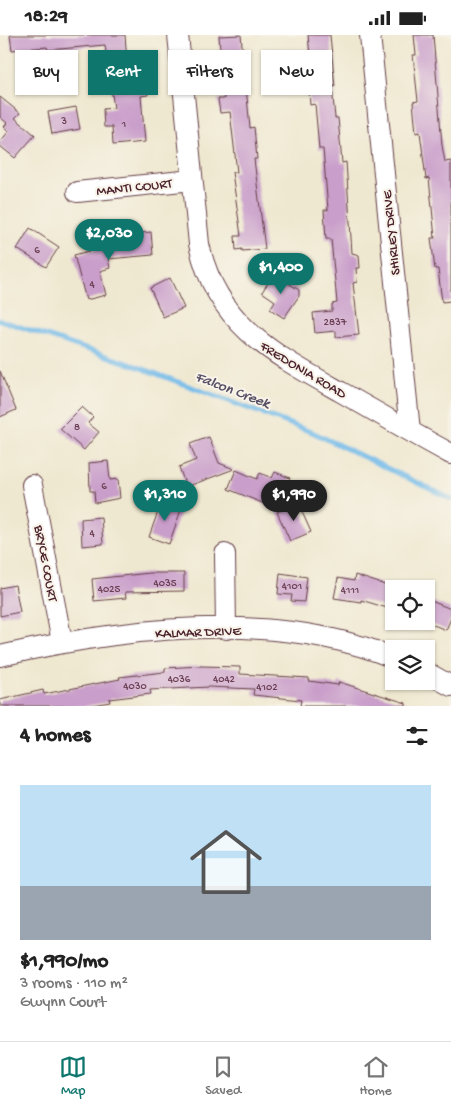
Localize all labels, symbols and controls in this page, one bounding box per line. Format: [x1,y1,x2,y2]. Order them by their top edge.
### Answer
text: 18:29 [25,6,68,29]
chip: Buy [15,50,78,95]
chip: Rent [88,50,158,95]
chip: Filters [168,50,251,95]
chip: New [261,50,332,95]
house number: 3 [60,116,67,128]
house number: 1 [121,119,126,131]
street label: MANTI COURT [96,176,174,201]
street label: SHIRLEY DRIVE [379,188,405,276]
pin: $2,030 [68,219,150,261]
text: $2,030 [86,225,132,244]
house number: 6 [34,245,40,257]
pin: $1,400 [240,253,322,295]
text: $1,400 [259,259,303,278]
house number: 4 [89,279,95,291]
house number: 2837 [324,317,347,329]
street label: FREDONIA ROAD [255,338,350,404]
water label: Falcon Creek [192,368,273,414]
house number: 8 [74,422,80,434]
pin: $1,310 [124,479,206,522]
pin: $1,990 [253,479,335,522]
house number: 6 [101,481,107,493]
text: $1,310 [144,486,186,505]
text: $1,990 [272,486,316,505]
street label: BRYCE COURT [29,523,60,604]
house number: 4 [89,528,95,540]
house number: 4035 [154,578,177,590]
map controls [385,580,435,690]
button: locate [385,580,435,630]
house number: 4101 [282,581,302,593]
house number: 4025 [98,584,121,596]
house number: 4111 [341,585,359,597]
street label: KALMAR DRIVE [155,623,243,643]
button: layers [385,640,435,690]
house number: 4036 [168,674,191,686]
house number: 4042 [213,674,236,686]
house number: 4030 [123,681,147,693]
house number: 4102 [256,682,278,694]
icon: filters [403,722,431,750]
text: 4 homes [20,724,91,749]
icon: home [181,817,271,907]
text: $1,990/mo [20,950,108,975]
text: 3 rooms · 110 m² [20,975,128,994]
text: Gwynn Court [20,994,106,1013]
tab: Map [59,1053,87,1100]
tab: Saved [205,1053,241,1100]
tab: Home [359,1053,392,1100]

